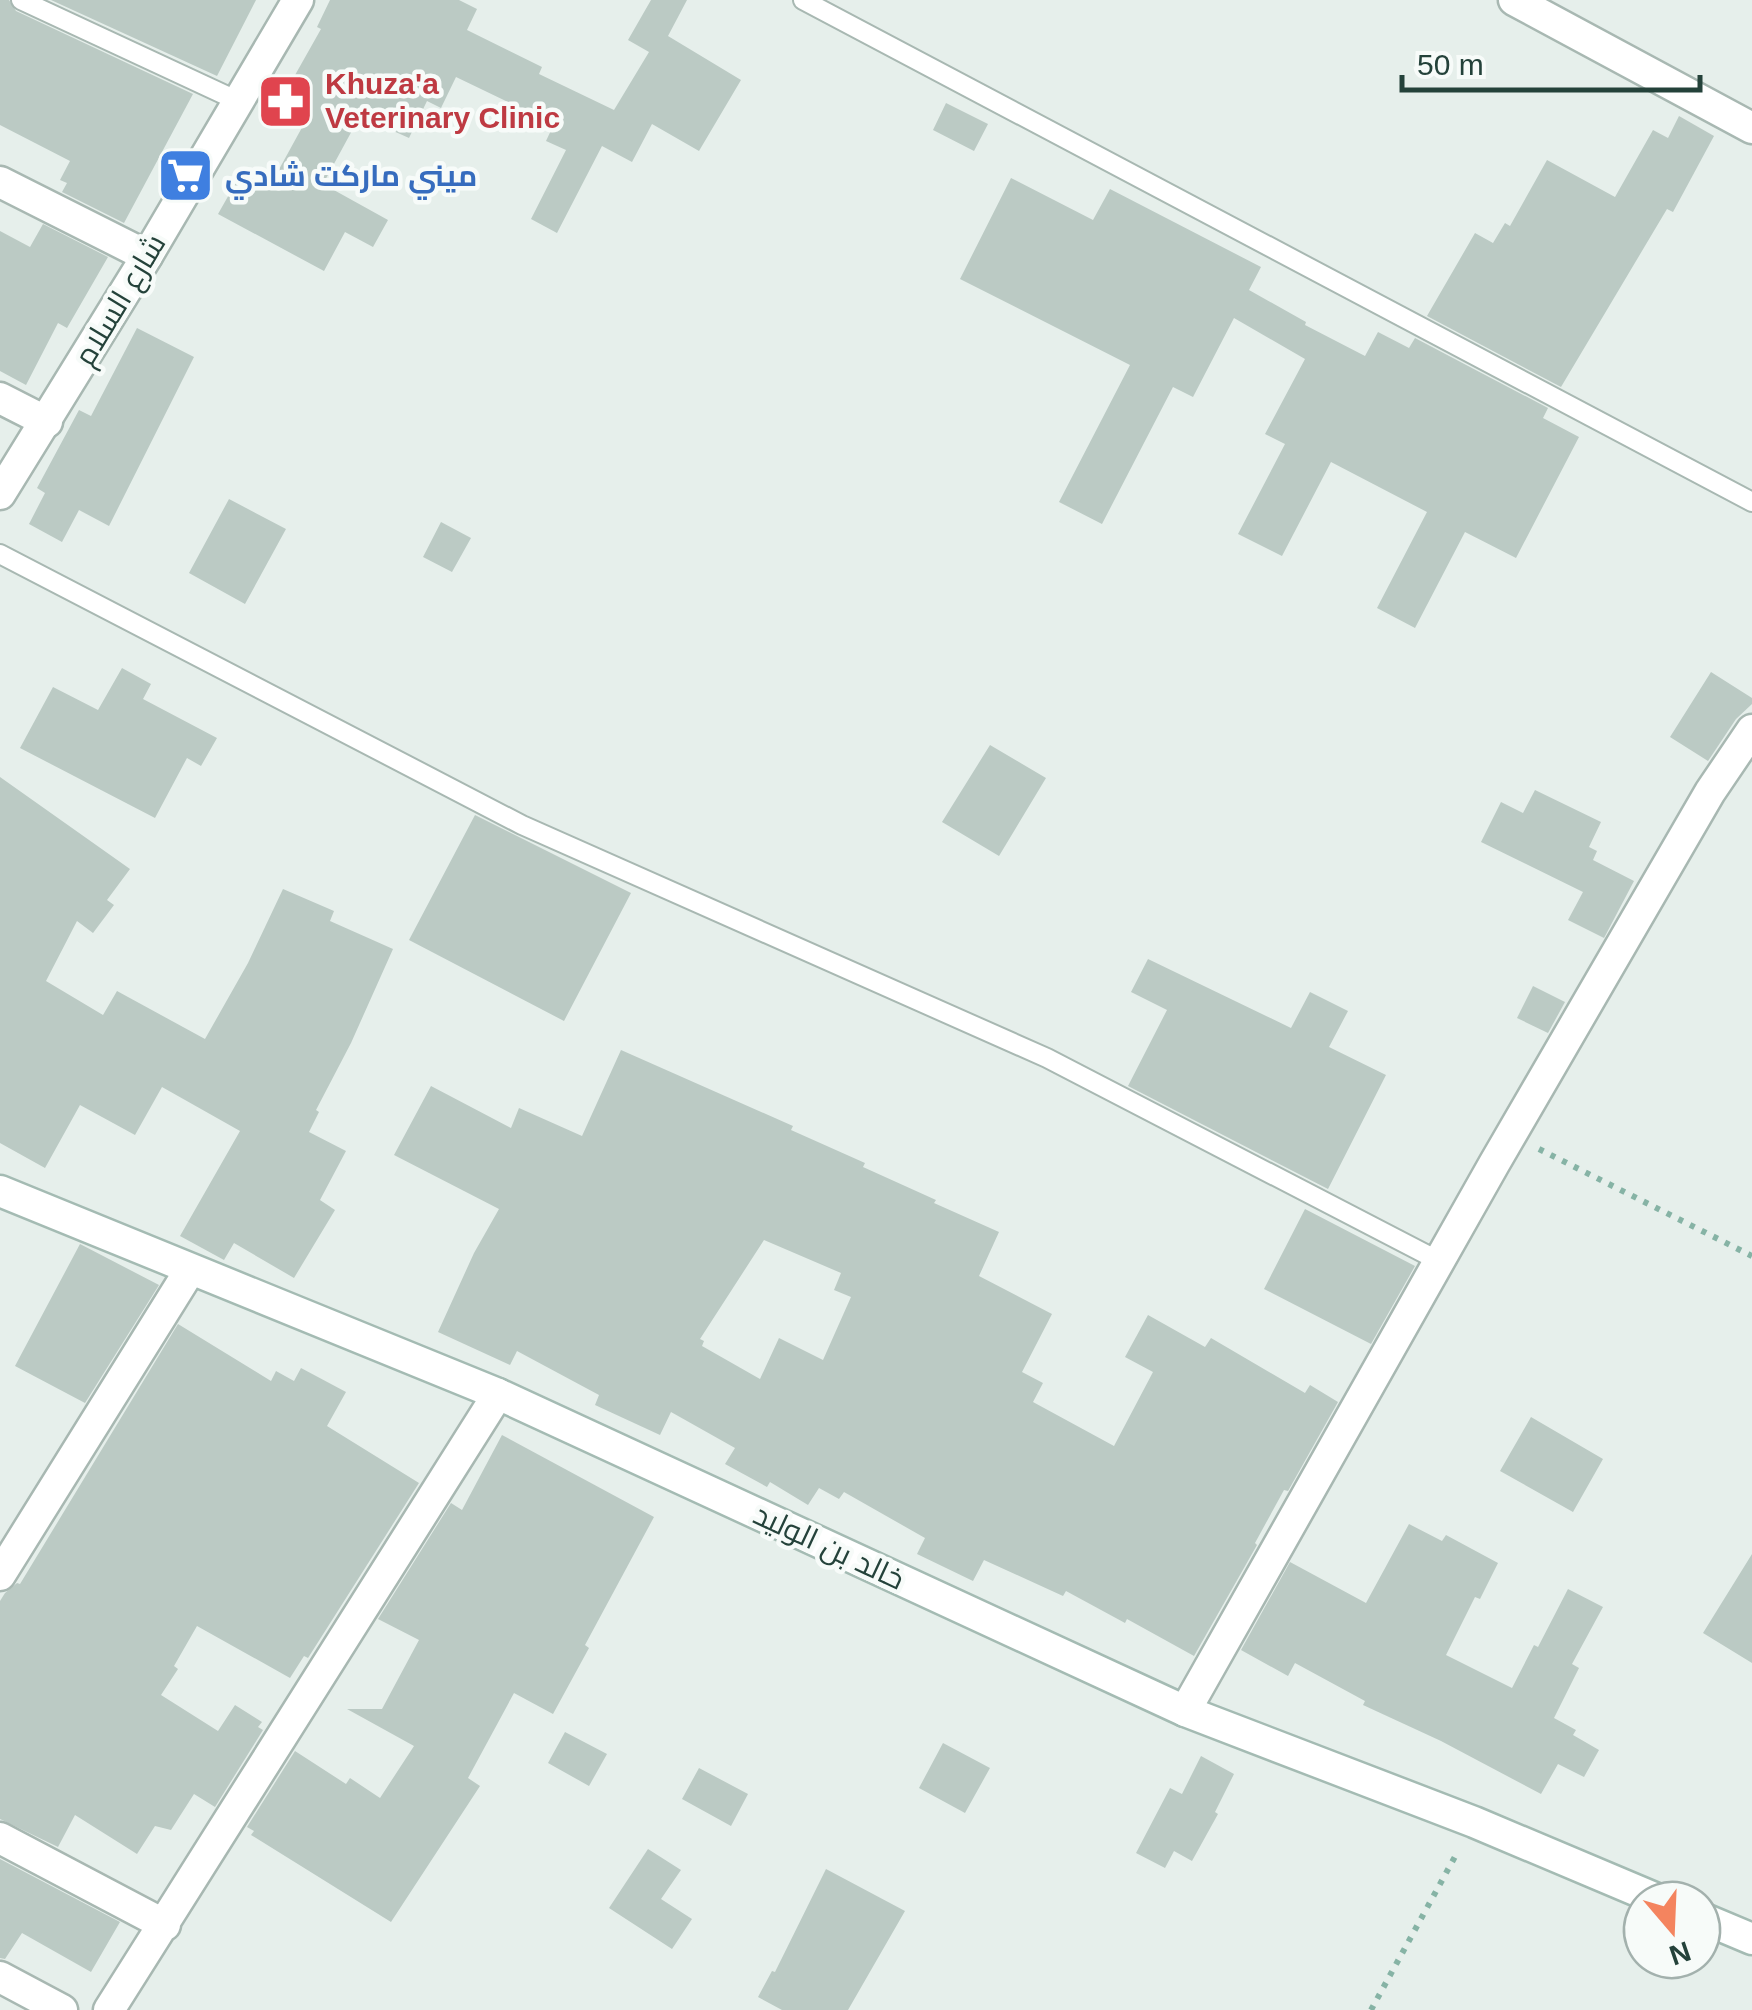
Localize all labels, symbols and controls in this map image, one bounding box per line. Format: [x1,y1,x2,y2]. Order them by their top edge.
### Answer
scale bar [1402,30,1700,92]
text: 50 m [1417,48,1484,81]
place label: Khuza'a Veterinary Clinic [325,67,560,134]
pharmacy icon: Khuza'a Veterinary Clinic [256,71,316,131]
supermarket icon: ميني ماركت شادي [156,146,216,206]
place label: ميني ماركت شادي [225,159,477,200]
street label: شارع السلام [67,228,175,374]
street label: خالد بن الوليد [748,1497,910,1598]
north arrow [1622,1880,1722,1980]
text: N [1665,1935,1695,1971]

